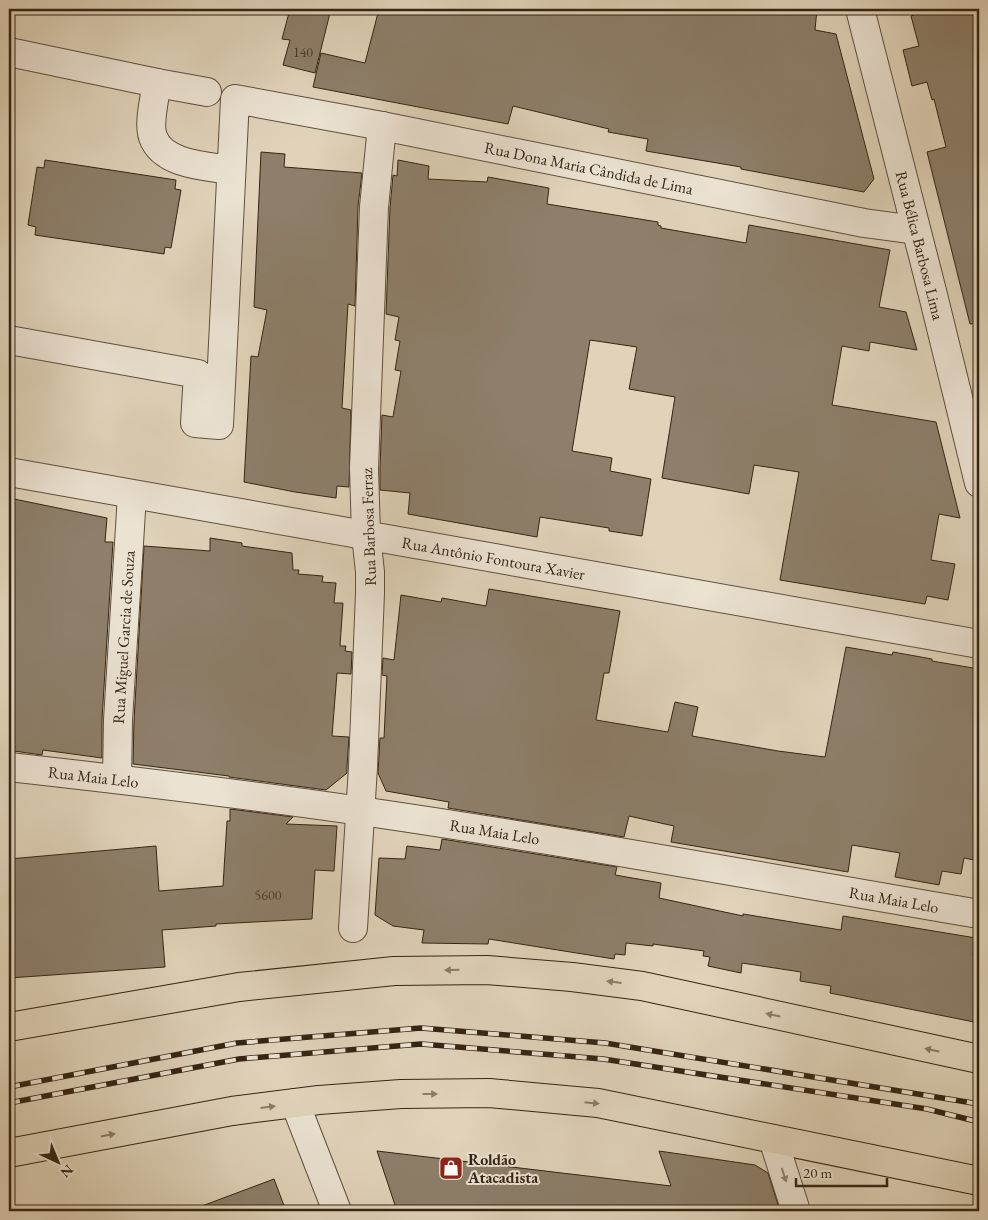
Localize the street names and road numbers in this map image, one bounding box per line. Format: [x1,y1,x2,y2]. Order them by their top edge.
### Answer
street label: Rua Dona Maria Cândida de Lima [482,137,696,199]
street label: Rua Bélica Barbosa Lima [891,169,949,323]
street label: Rua Barbosa Ferraz [356,468,381,586]
street label: Rua Antônio Fontoura Xavier [400,532,587,585]
street label: Rua Miguel Garcia de Souza [108,549,140,725]
street label: Rua Maia Lelo [47,761,140,793]
street label: Rua Maia Lelo [448,814,541,850]
street label: Rua Maia Lelo [847,882,940,918]

